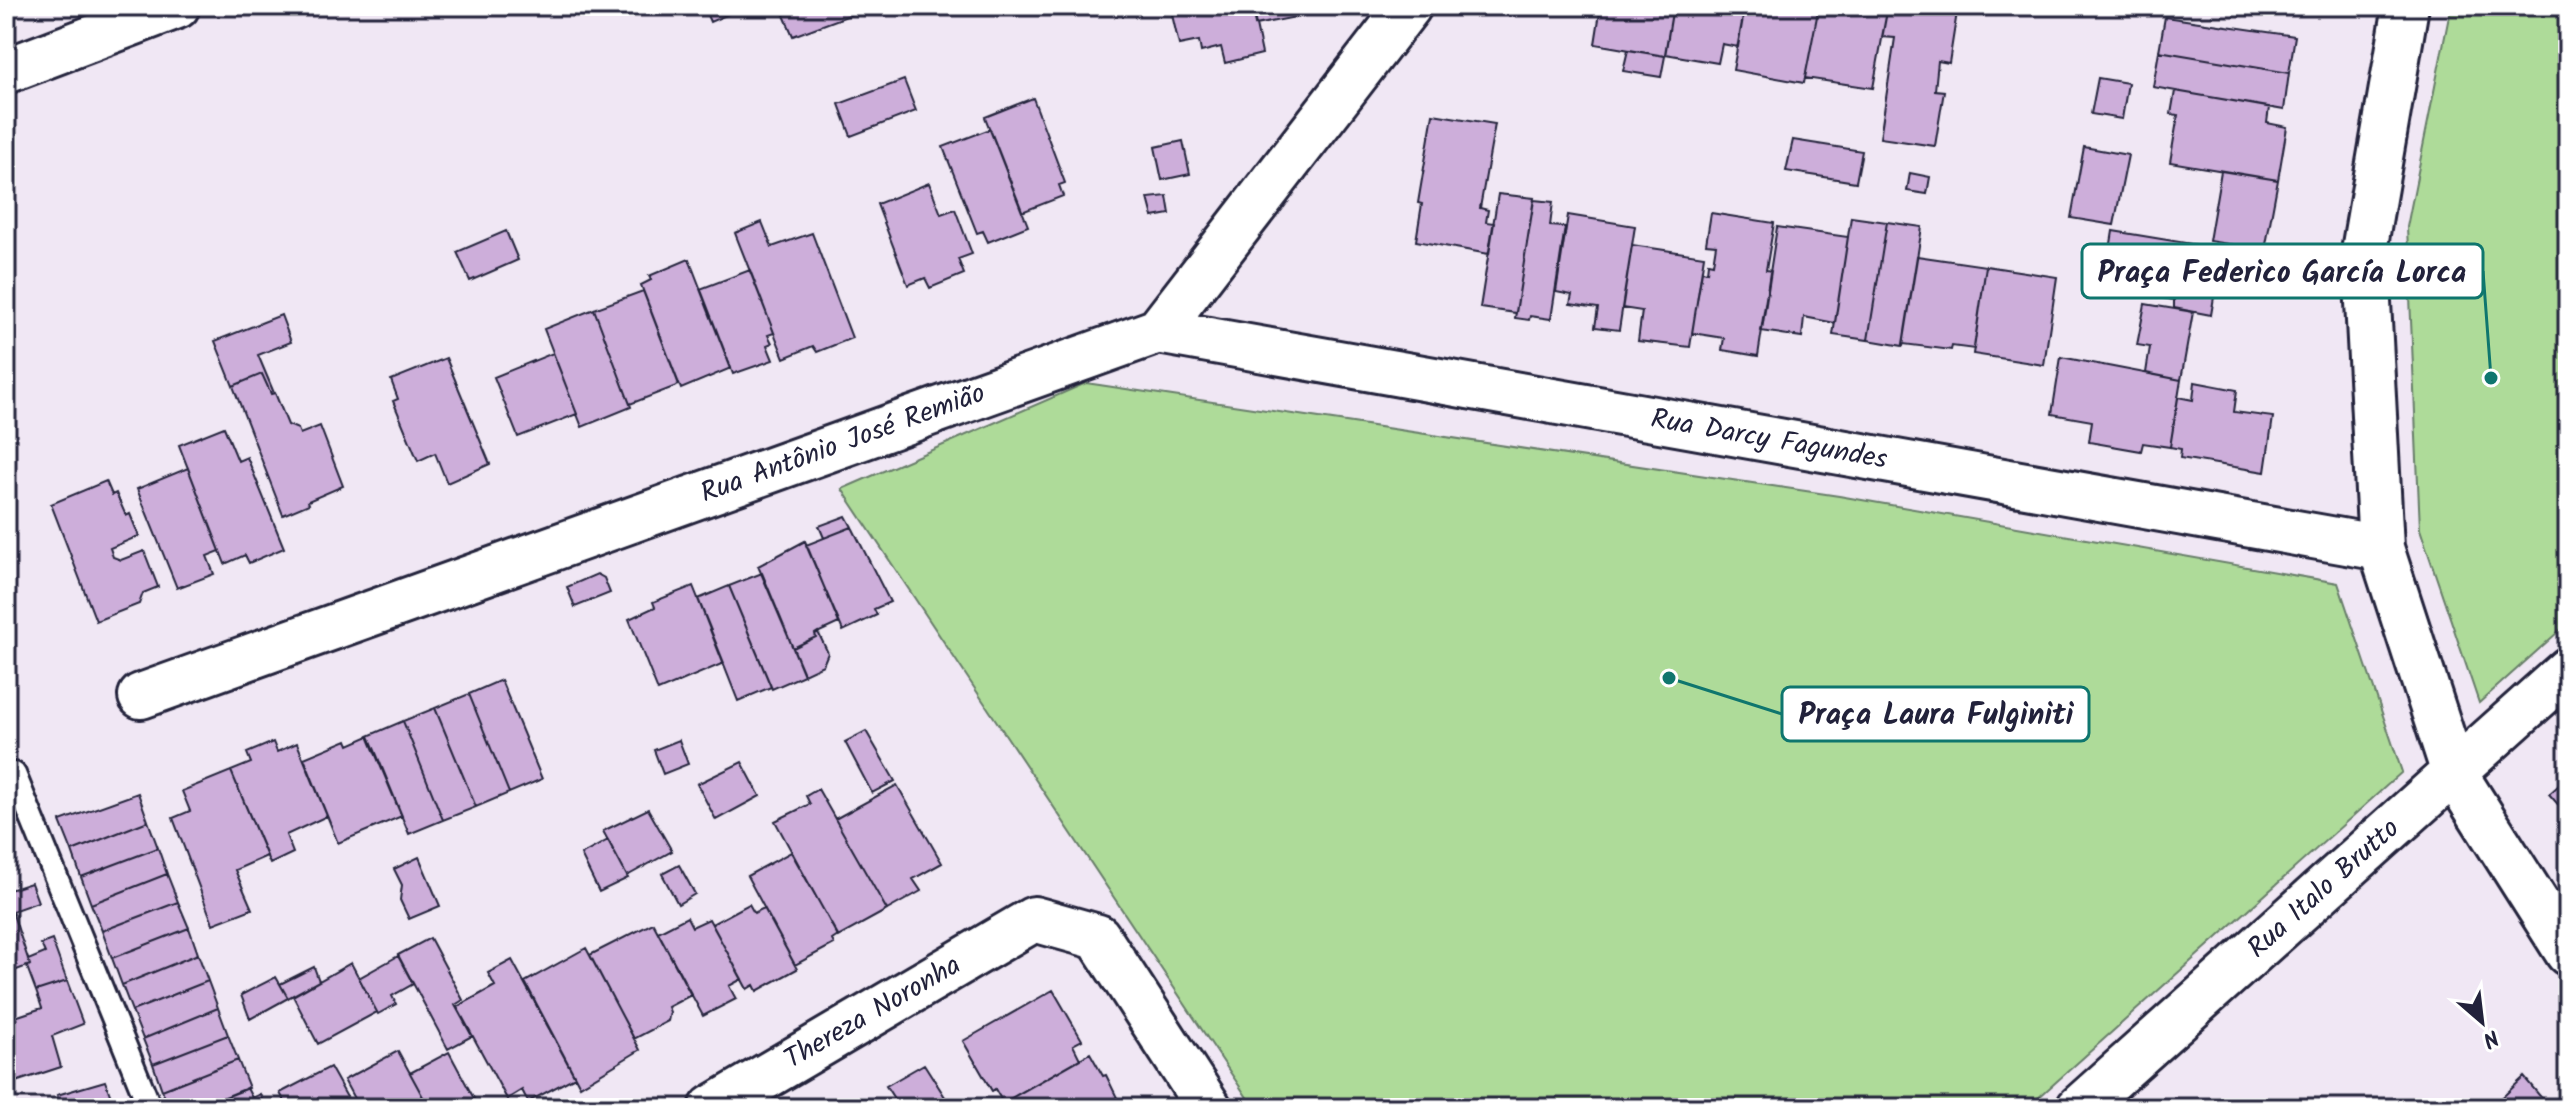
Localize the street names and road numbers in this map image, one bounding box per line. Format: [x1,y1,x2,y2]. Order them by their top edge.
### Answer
street label: Rua Antônio José Remião [694,372,992,516]
street label: Rua Darcy Fagundes [1647,397,1891,483]
street label: Rua Italo Brutto [2237,808,2411,970]
street label: Thereza Noronha [776,944,970,1082]

